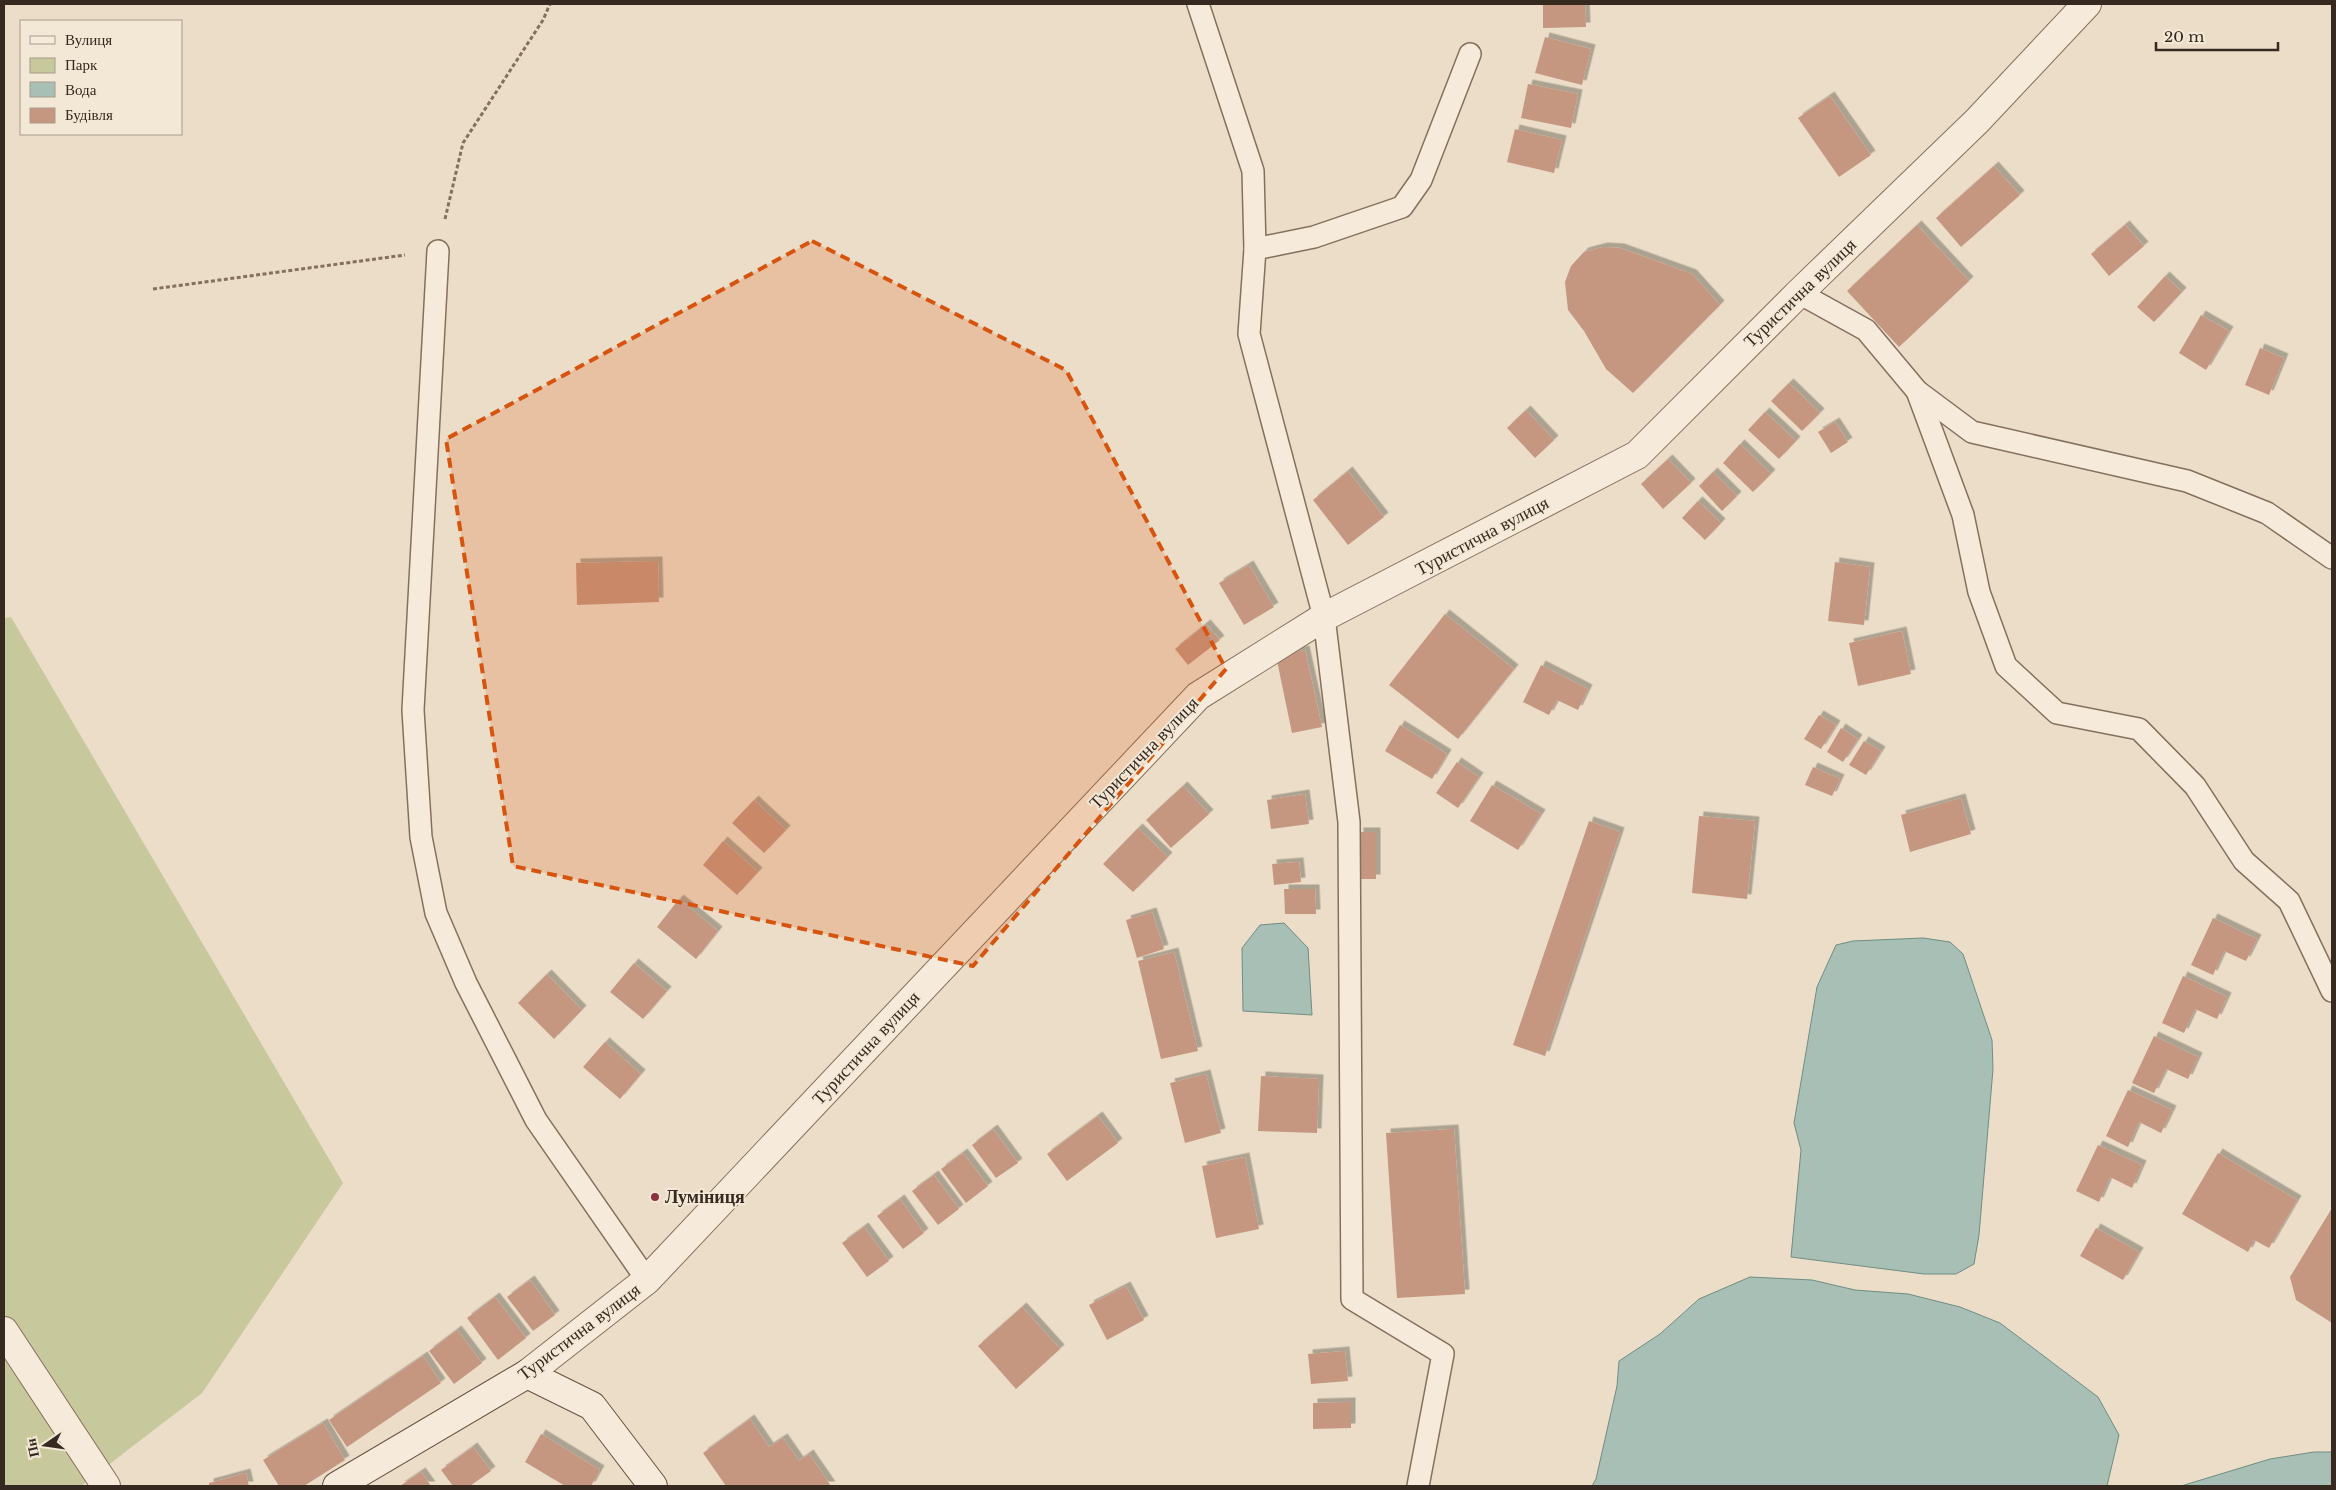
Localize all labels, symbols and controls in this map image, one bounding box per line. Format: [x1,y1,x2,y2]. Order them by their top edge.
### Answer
legend [20,20,182,135]
scale bar [2156,20,2278,52]
text: 20 m [2164,27,2204,46]
text: Вулиця [65,30,112,49]
text: Парк [65,55,98,74]
text: Вода [65,80,97,99]
text: Будівля [65,105,113,124]
street label: Туристична вулиця [1739,234,1861,352]
street label: Туристична вулиця [1412,492,1552,580]
street label: Туристична вулиця [1085,692,1203,814]
street label: Туристична вулиця [808,986,924,1110]
place label: Луміниця [665,1186,745,1208]
marker: Луміниця [649,1191,661,1203]
street label: Туристична вулиця [513,1279,645,1385]
north arrow [20,1420,70,1470]
text: Пн [21,1437,43,1459]

